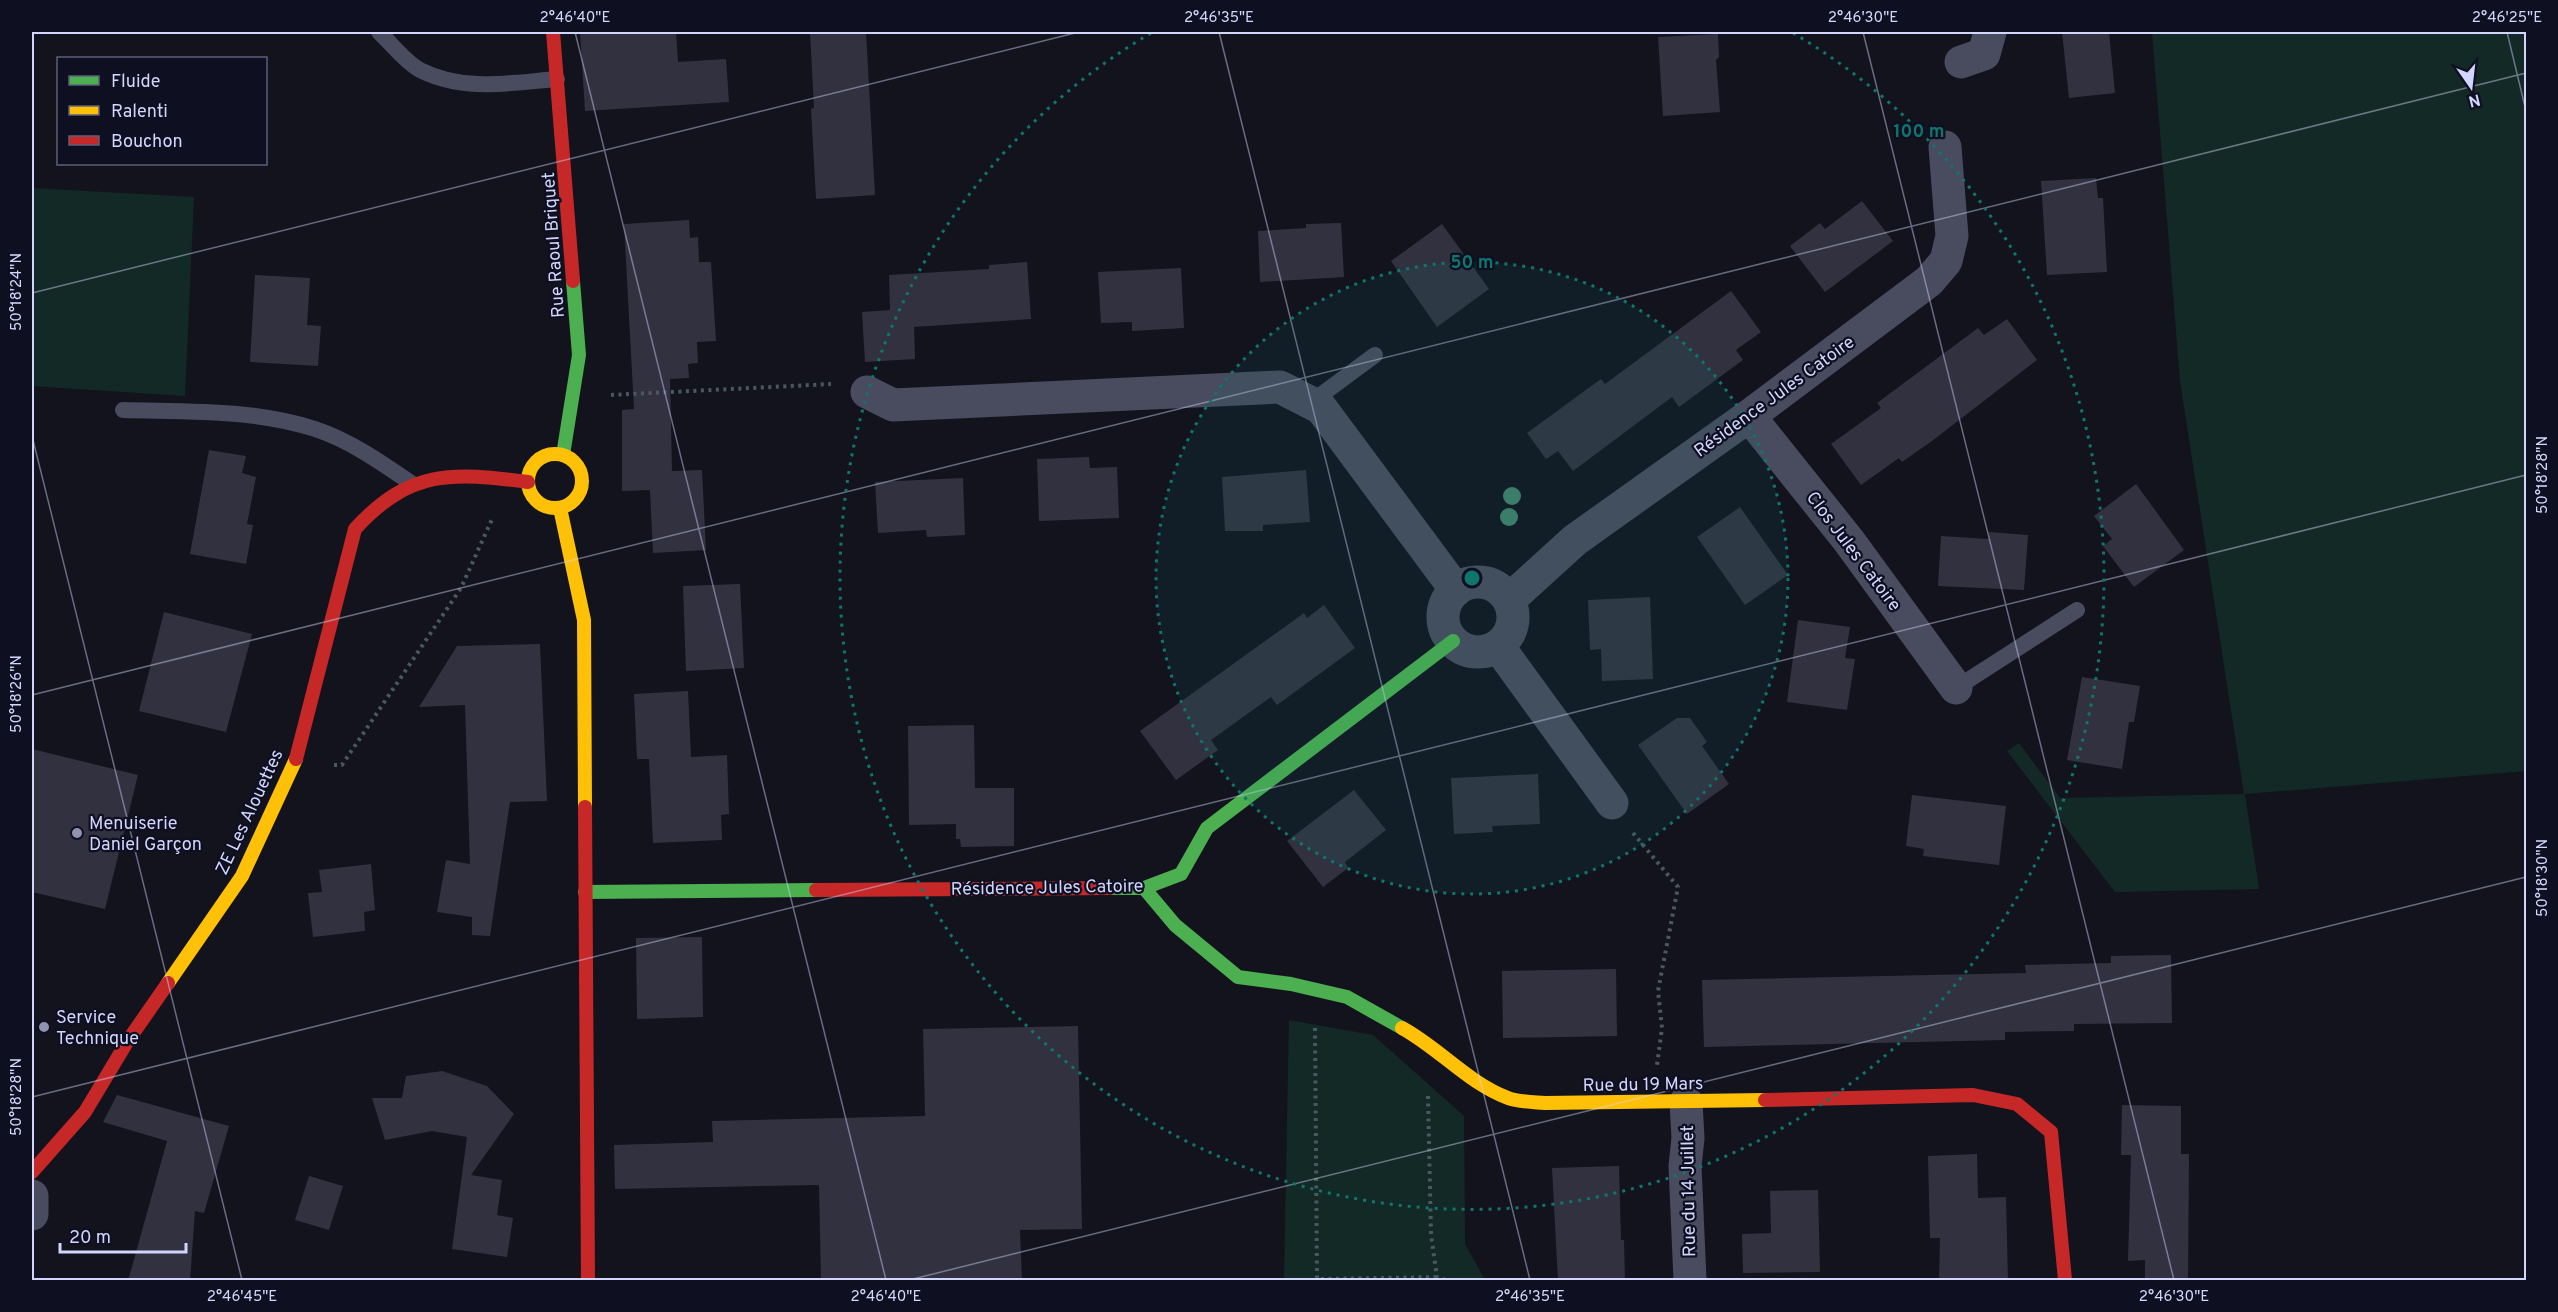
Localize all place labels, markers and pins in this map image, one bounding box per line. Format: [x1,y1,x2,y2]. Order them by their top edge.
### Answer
centre of rings [1462,568,1482,588]
place label: Menuiserie Daniel Garçon [89,813,202,857]
marker: Menuiserie Daniel Garçon [70,826,84,840]
place label: Service Technique [56,1007,139,1051]
marker: Service Technique [37,1020,51,1034]

